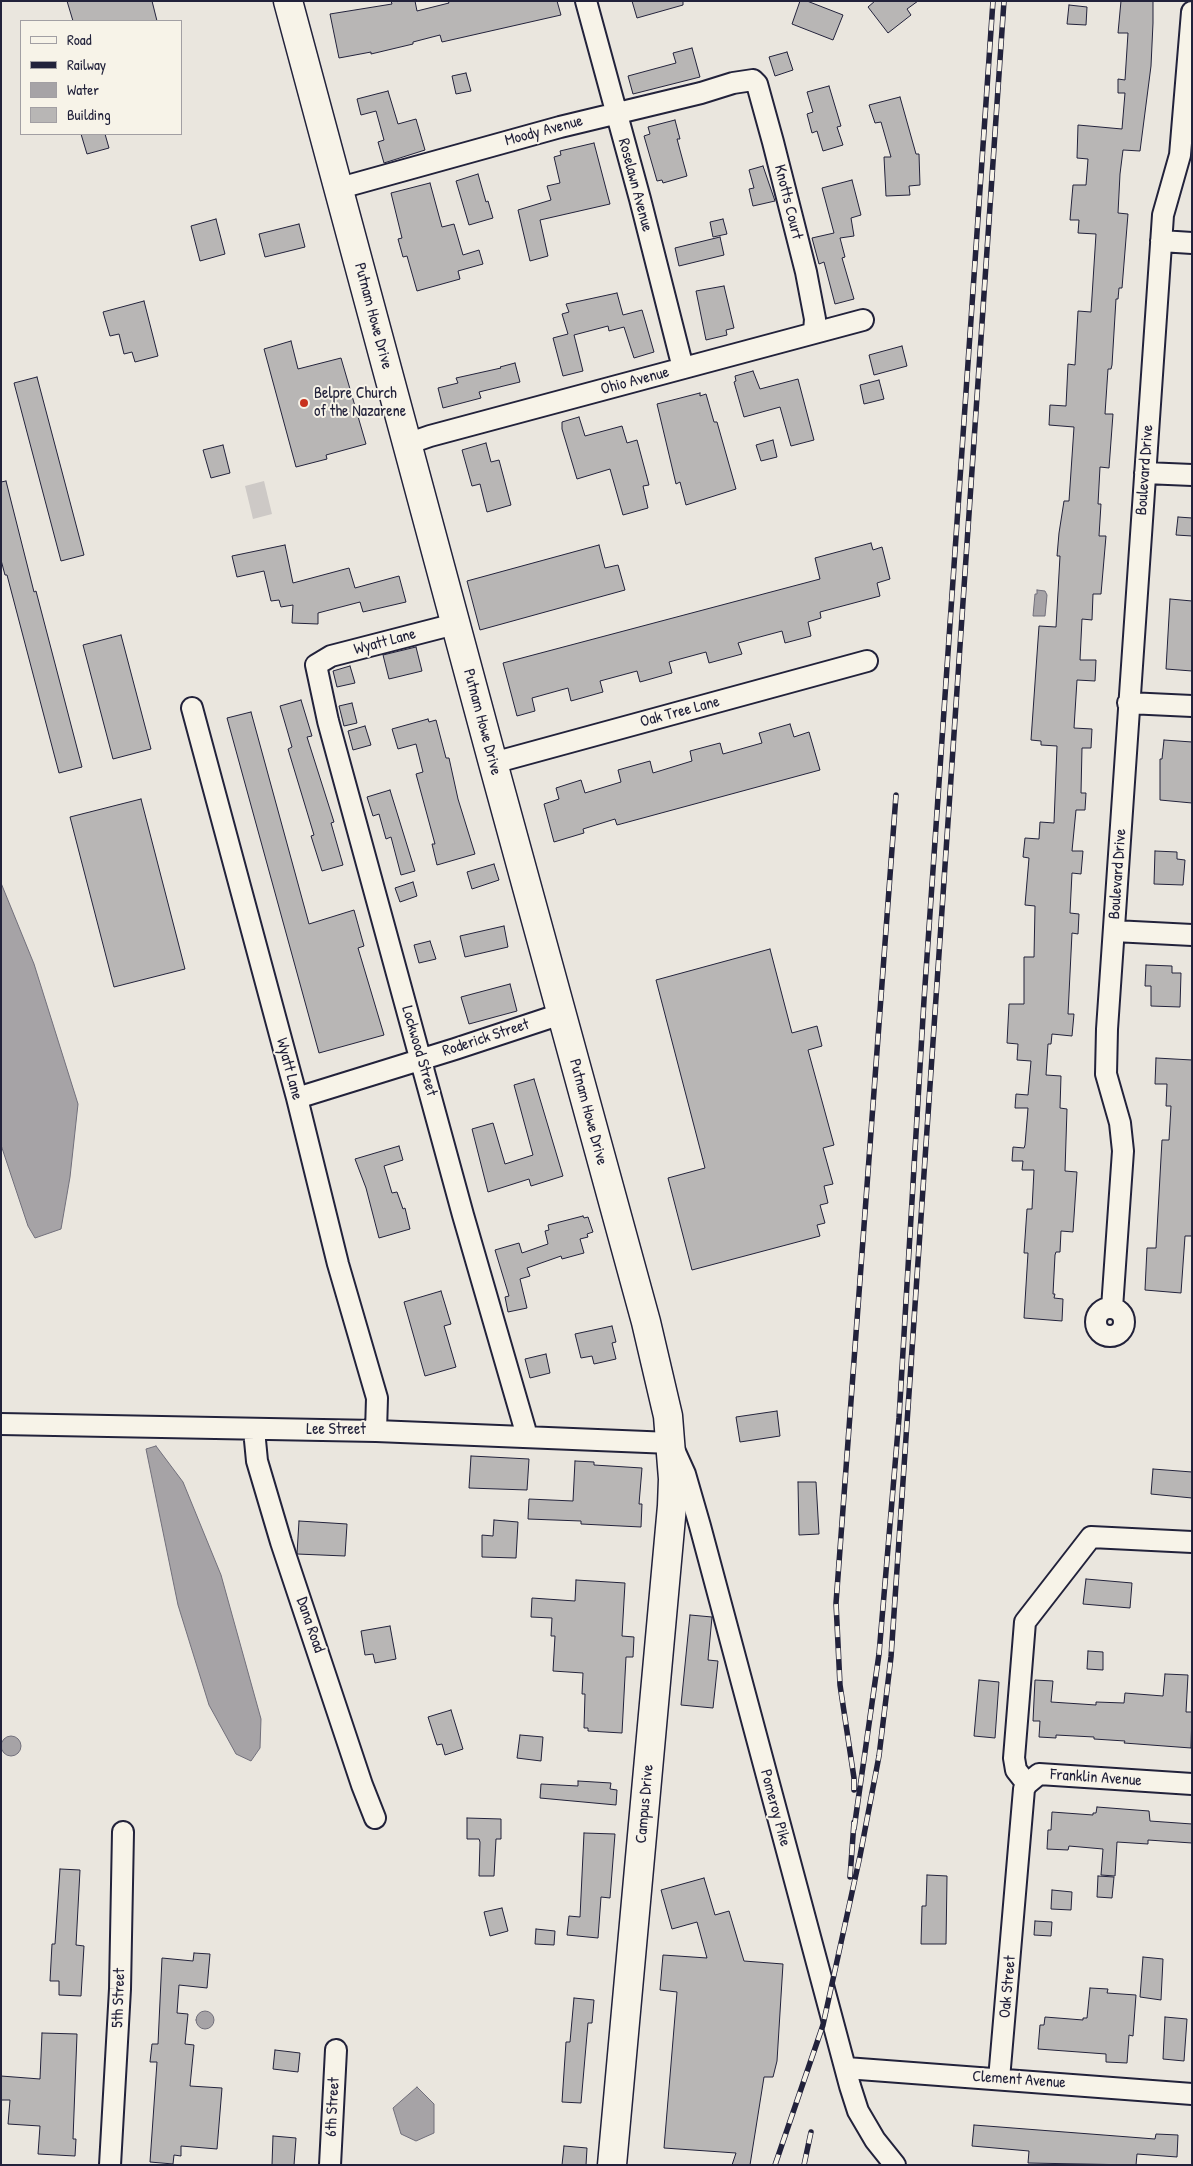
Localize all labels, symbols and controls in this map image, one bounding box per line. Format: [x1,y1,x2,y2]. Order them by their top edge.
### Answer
legend [20,20,182,135]
text: Road [67,29,92,50]
text: Railway [67,54,106,75]
text: Water [67,79,99,100]
text: Building [67,104,111,125]
street label: Moody Avenue [503,111,585,151]
street label: Roselawn Avenue [613,136,657,234]
street label: Knotts Court [769,163,807,241]
street label: Putnam Howe Drive [350,261,396,371]
street label: Ohio Avenue [599,363,671,399]
place label: Belpre Church of the Nazarene [314,384,406,422]
marker: Belpre Church of the Nazarene [298,397,310,409]
street label: Boulevard Drive [1132,424,1158,516]
street label: Wyatt Lane [352,625,418,659]
street label: Putnam Howe Drive [459,667,505,777]
street label: Oak Tree Lane [638,692,722,732]
street label: Boulevard Drive [1105,828,1131,920]
street label: Lockwood Street [397,1004,441,1098]
street label: Roderick Street [440,1015,532,1061]
street label: Wyatt Lane [272,1036,306,1102]
street label: Putnam Howe Drive [565,1057,611,1167]
street label: Lee Street [306,1420,366,1440]
street label: Dana Road [292,1595,328,1655]
street label: Campus Drive [632,1764,658,1844]
street label: Franklin Avenue [1050,1765,1142,1791]
street label: Pomeroy Pike [756,1767,794,1849]
street label: Oak Street [996,1955,1020,2019]
street label: 5th Street [108,1968,130,2028]
street label: Clement Avenue [972,2067,1066,2093]
street label: 6th Street [322,2077,344,2137]

